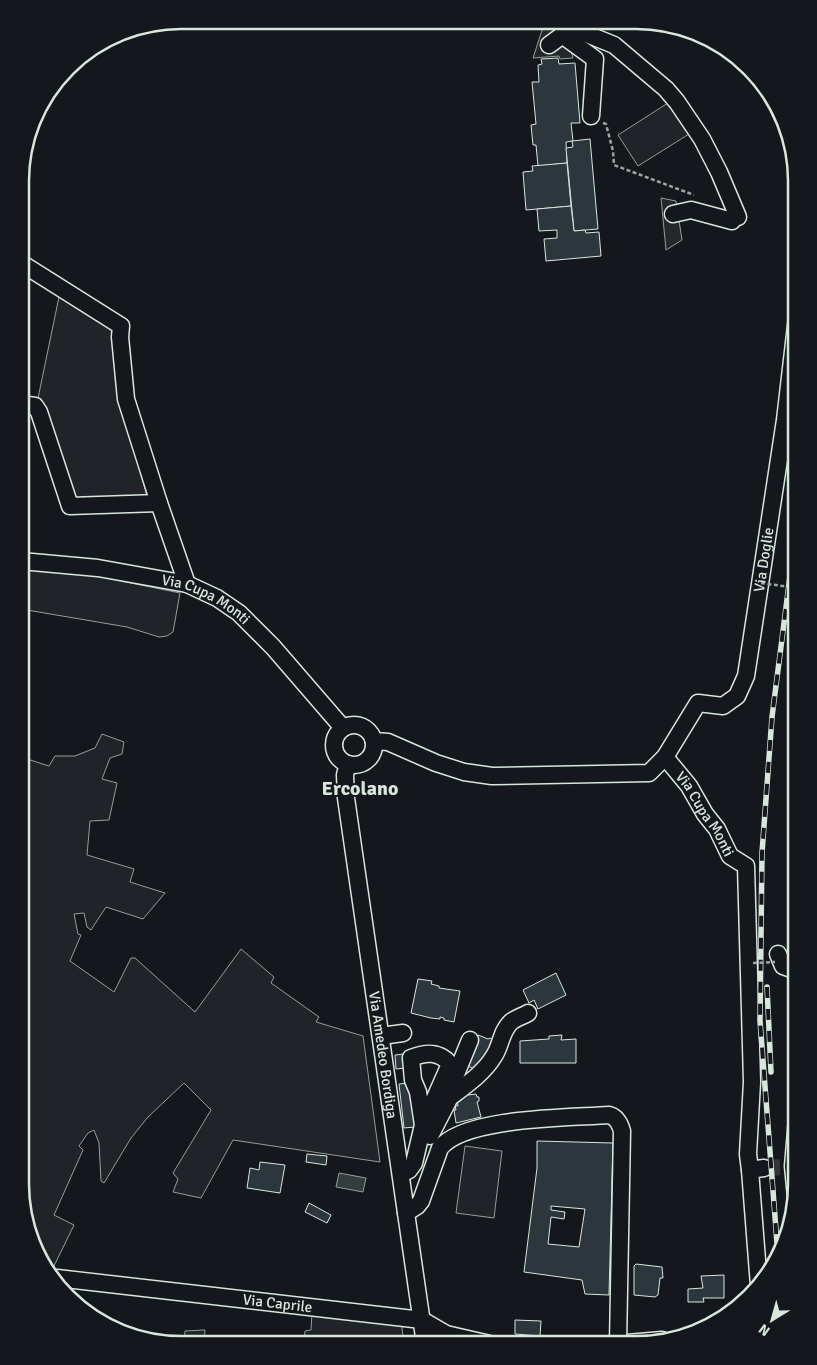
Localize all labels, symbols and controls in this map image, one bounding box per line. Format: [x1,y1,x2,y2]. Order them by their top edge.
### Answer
street label: Via Doglie [750,526,778,593]
street label: Via Cupa Monti [160,571,254,628]
street label: Via Cupa Monti [672,768,738,860]
district label: Ercolano [322,776,398,801]
street label: Via Amedeo Bordiga [365,990,401,1120]
street label: Via Caprile [242,1290,313,1316]
north arrow [747,1295,797,1345]
text: N [755,1320,773,1340]

